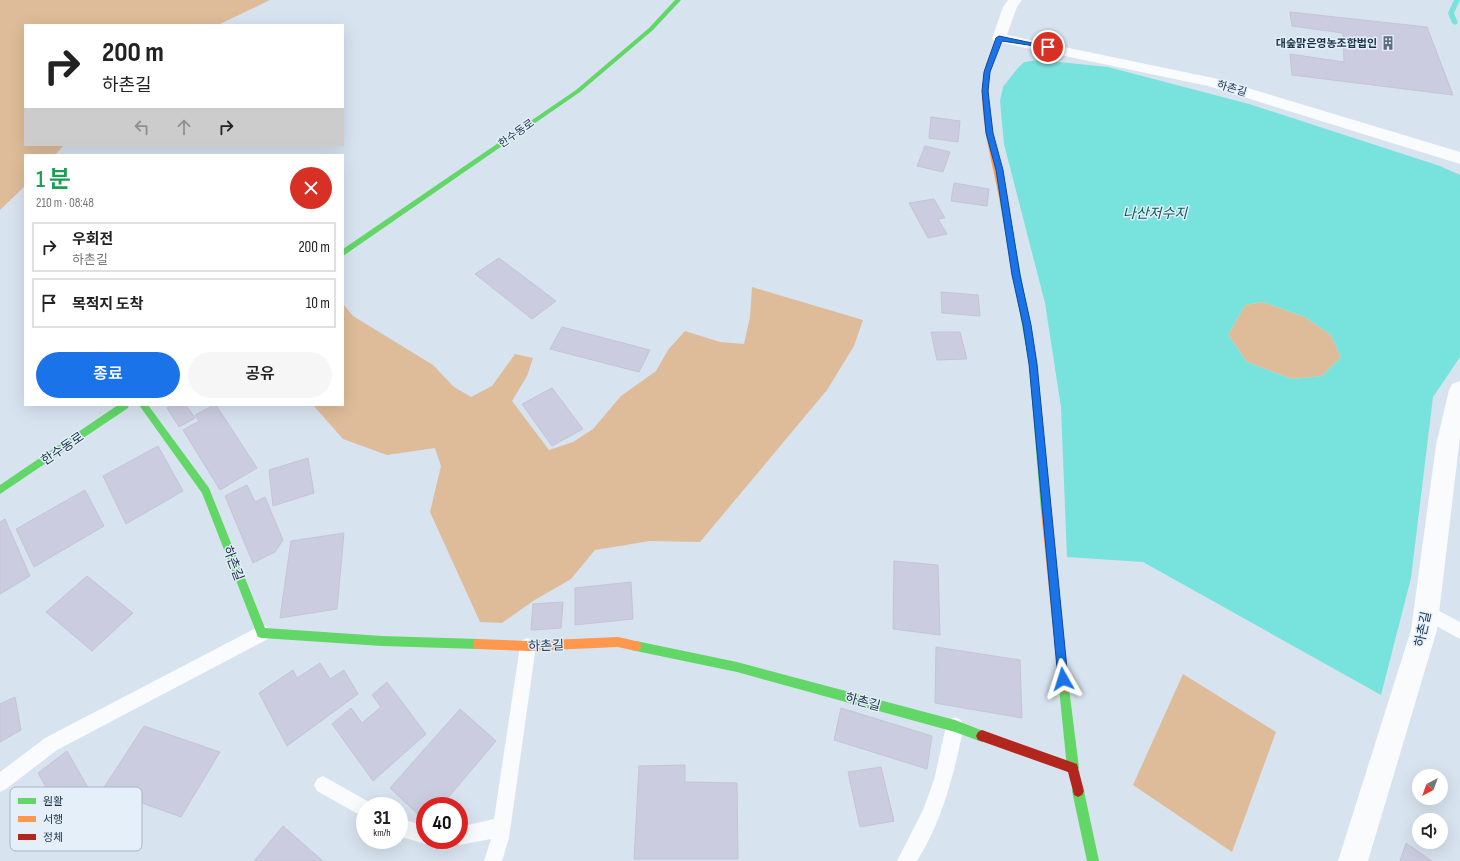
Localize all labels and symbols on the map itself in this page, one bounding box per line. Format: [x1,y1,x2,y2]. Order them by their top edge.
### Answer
pin [1031,30,1065,64]
building icon: 대숲맑은영농조합법인 [1380,35,1396,51]
place label: 대숲맑은영농조합법인 [1276,37,1377,50]
street label: 하촌길 [1215,78,1248,99]
street label: 한수동로 [496,116,537,150]
water label: 나산저수지 [1123,205,1188,222]
street label: 한수동로 [38,429,87,469]
street label: 하촌길 [219,544,247,583]
street label: 하촌길 [1411,610,1435,648]
street label: 하촌길 [528,637,564,655]
position arrow [1042,658,1084,700]
street label: 하촌길 [843,690,882,714]
north arrow [1412,769,1448,805]
legend [10,787,142,851]
text: 원활 [43,795,63,808]
speed limit sign: 40 [416,797,468,849]
text: 서행 [43,813,63,826]
text: 정체 [43,831,63,844]

